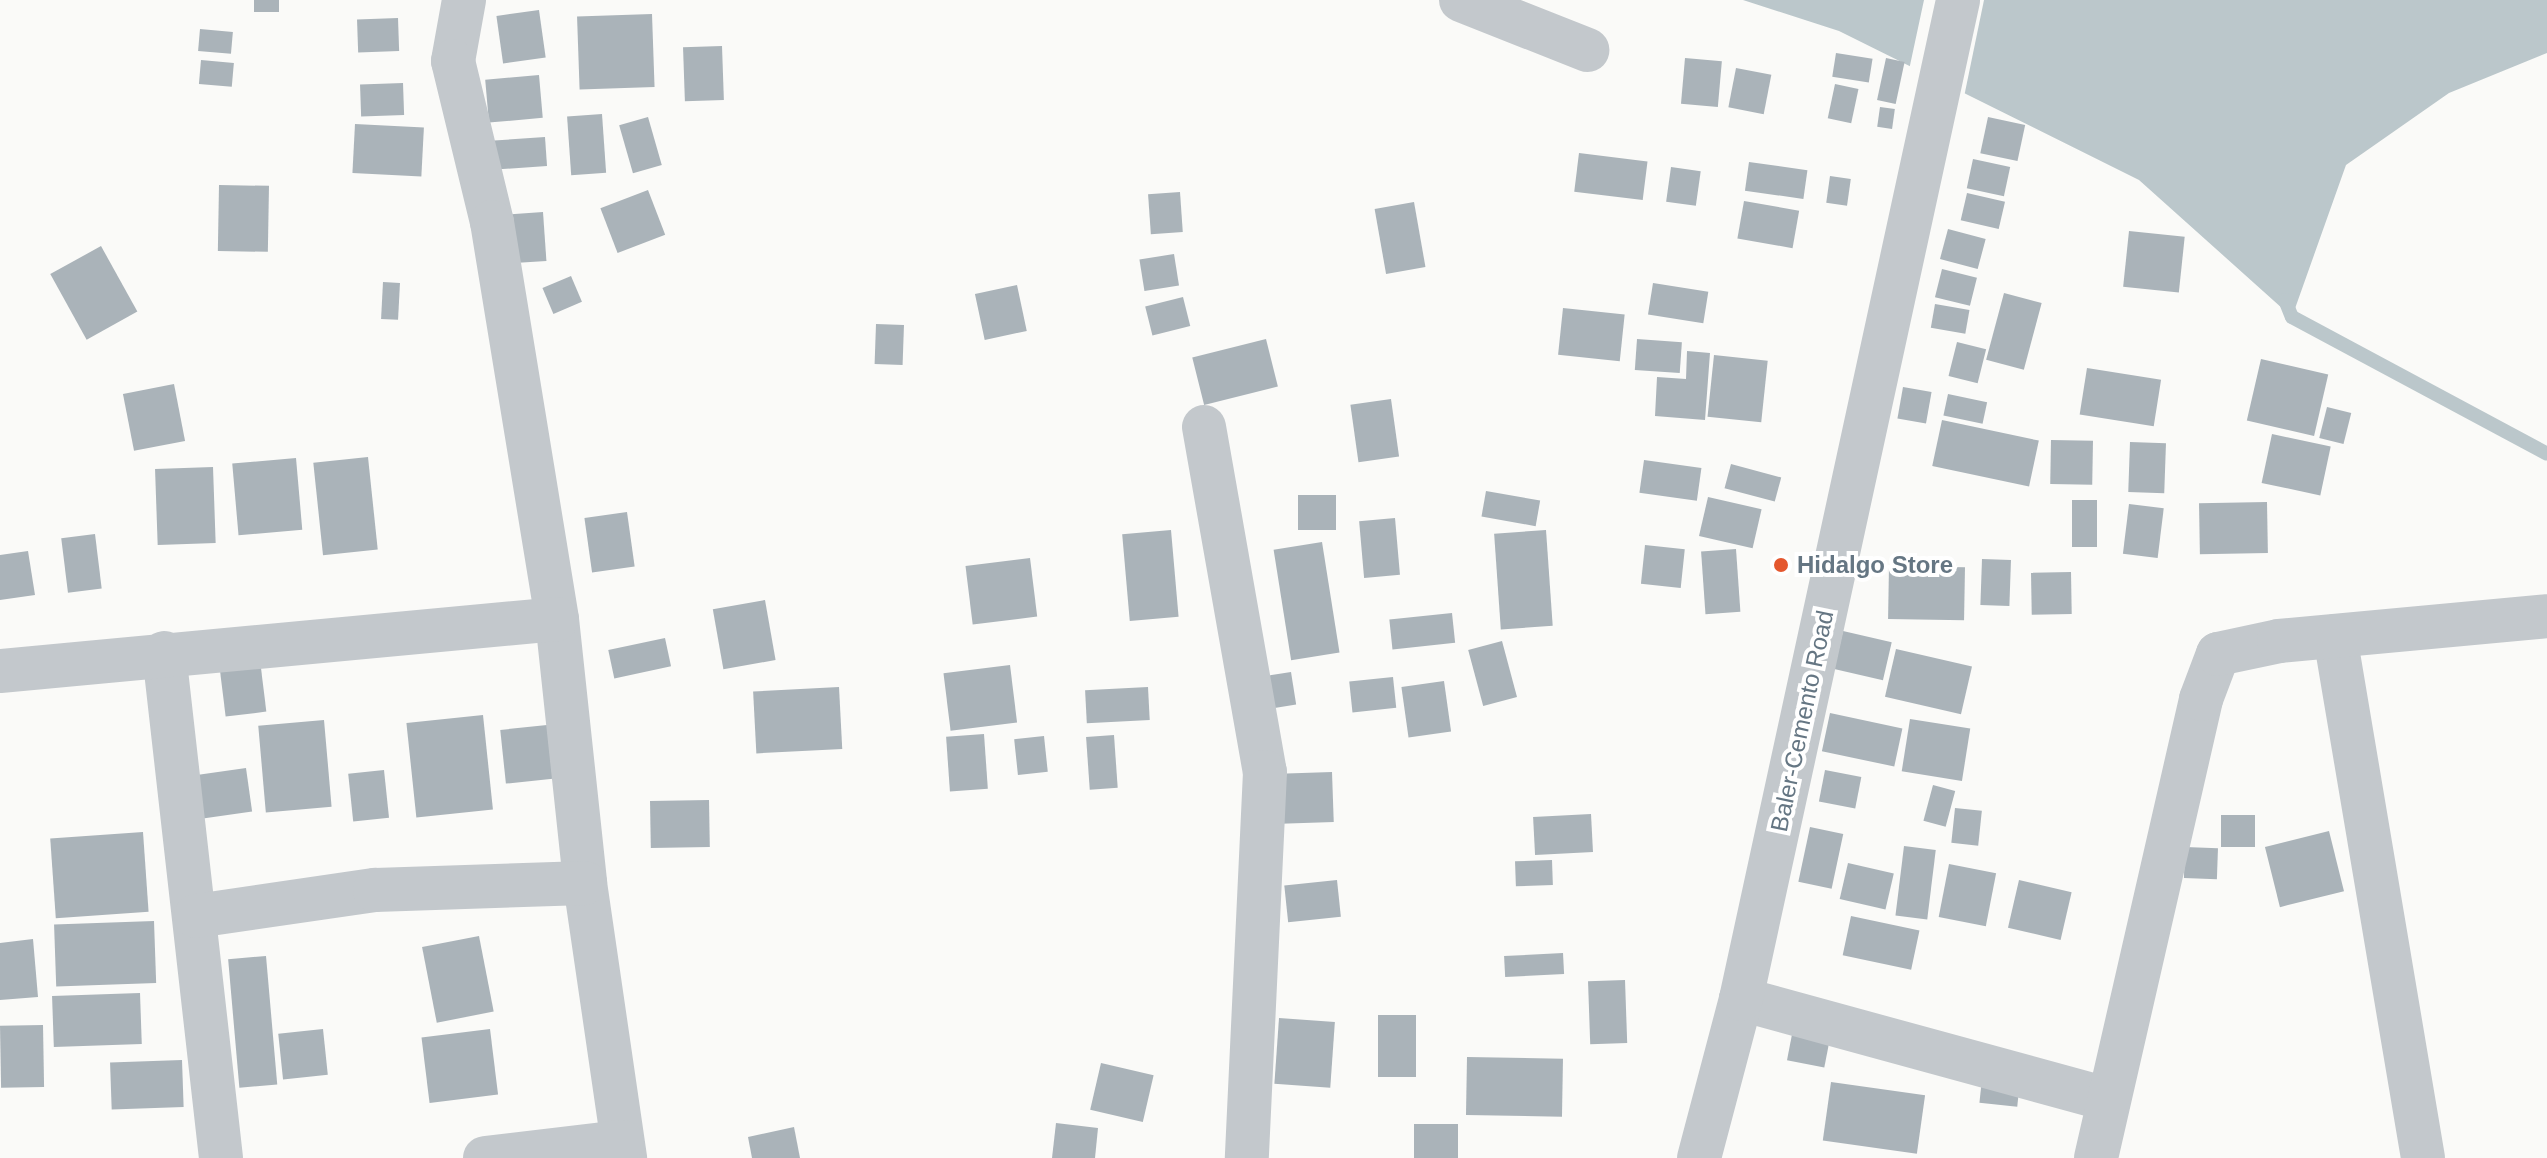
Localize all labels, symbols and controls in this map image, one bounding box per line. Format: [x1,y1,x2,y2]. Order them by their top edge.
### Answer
place label: Hidalgo Store [1797,551,1953,579]
marker: Hidalgo Store [1772,556,1790,574]
street label: Baler-Cemento Road [1764,608,1840,834]

